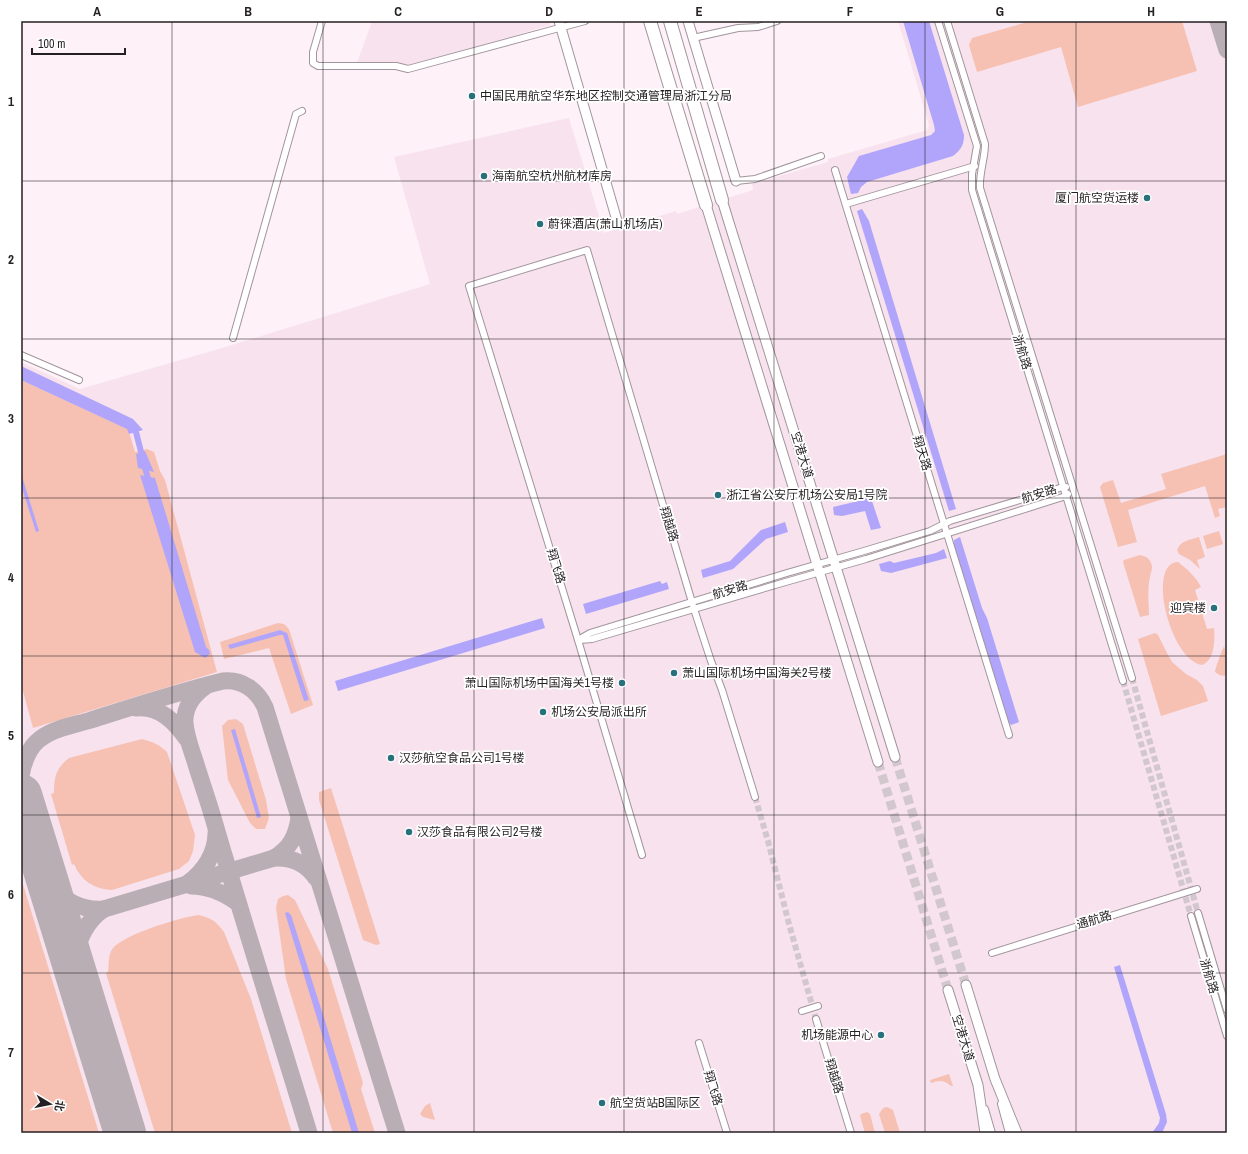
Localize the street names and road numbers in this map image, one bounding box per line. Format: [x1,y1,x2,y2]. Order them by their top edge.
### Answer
street label: 浙航路 [1009,332,1035,372]
street label: 空港大道 [787,430,817,480]
street label: 翔天路 [909,433,935,473]
street label: 航安路 [1019,481,1059,507]
street label: 翔越路 [656,504,682,544]
street label: 翔飞路 [543,546,569,586]
street label: 航安路 [710,577,750,603]
street label: 通航路 [1074,907,1114,933]
street label: 浙航路 [1196,956,1222,996]
street label: 空港大道 [948,1013,978,1063]
street label: 翔越路 [821,1056,847,1096]
street label: 翔飞路 [700,1068,726,1108]

